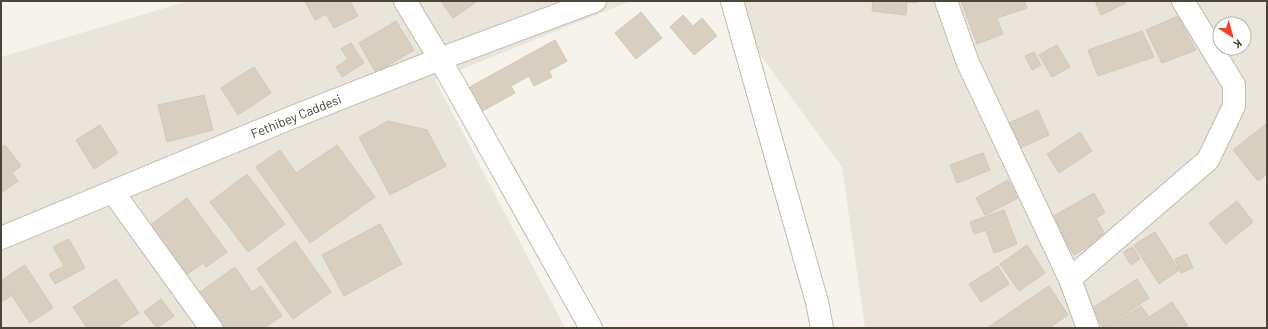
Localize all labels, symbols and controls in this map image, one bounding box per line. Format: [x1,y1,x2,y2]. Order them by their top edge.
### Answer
north arrow [1212,16,1252,56]
text: K [1231,37,1245,52]
street label: Fethibey Caddesi [248,91,344,141]

